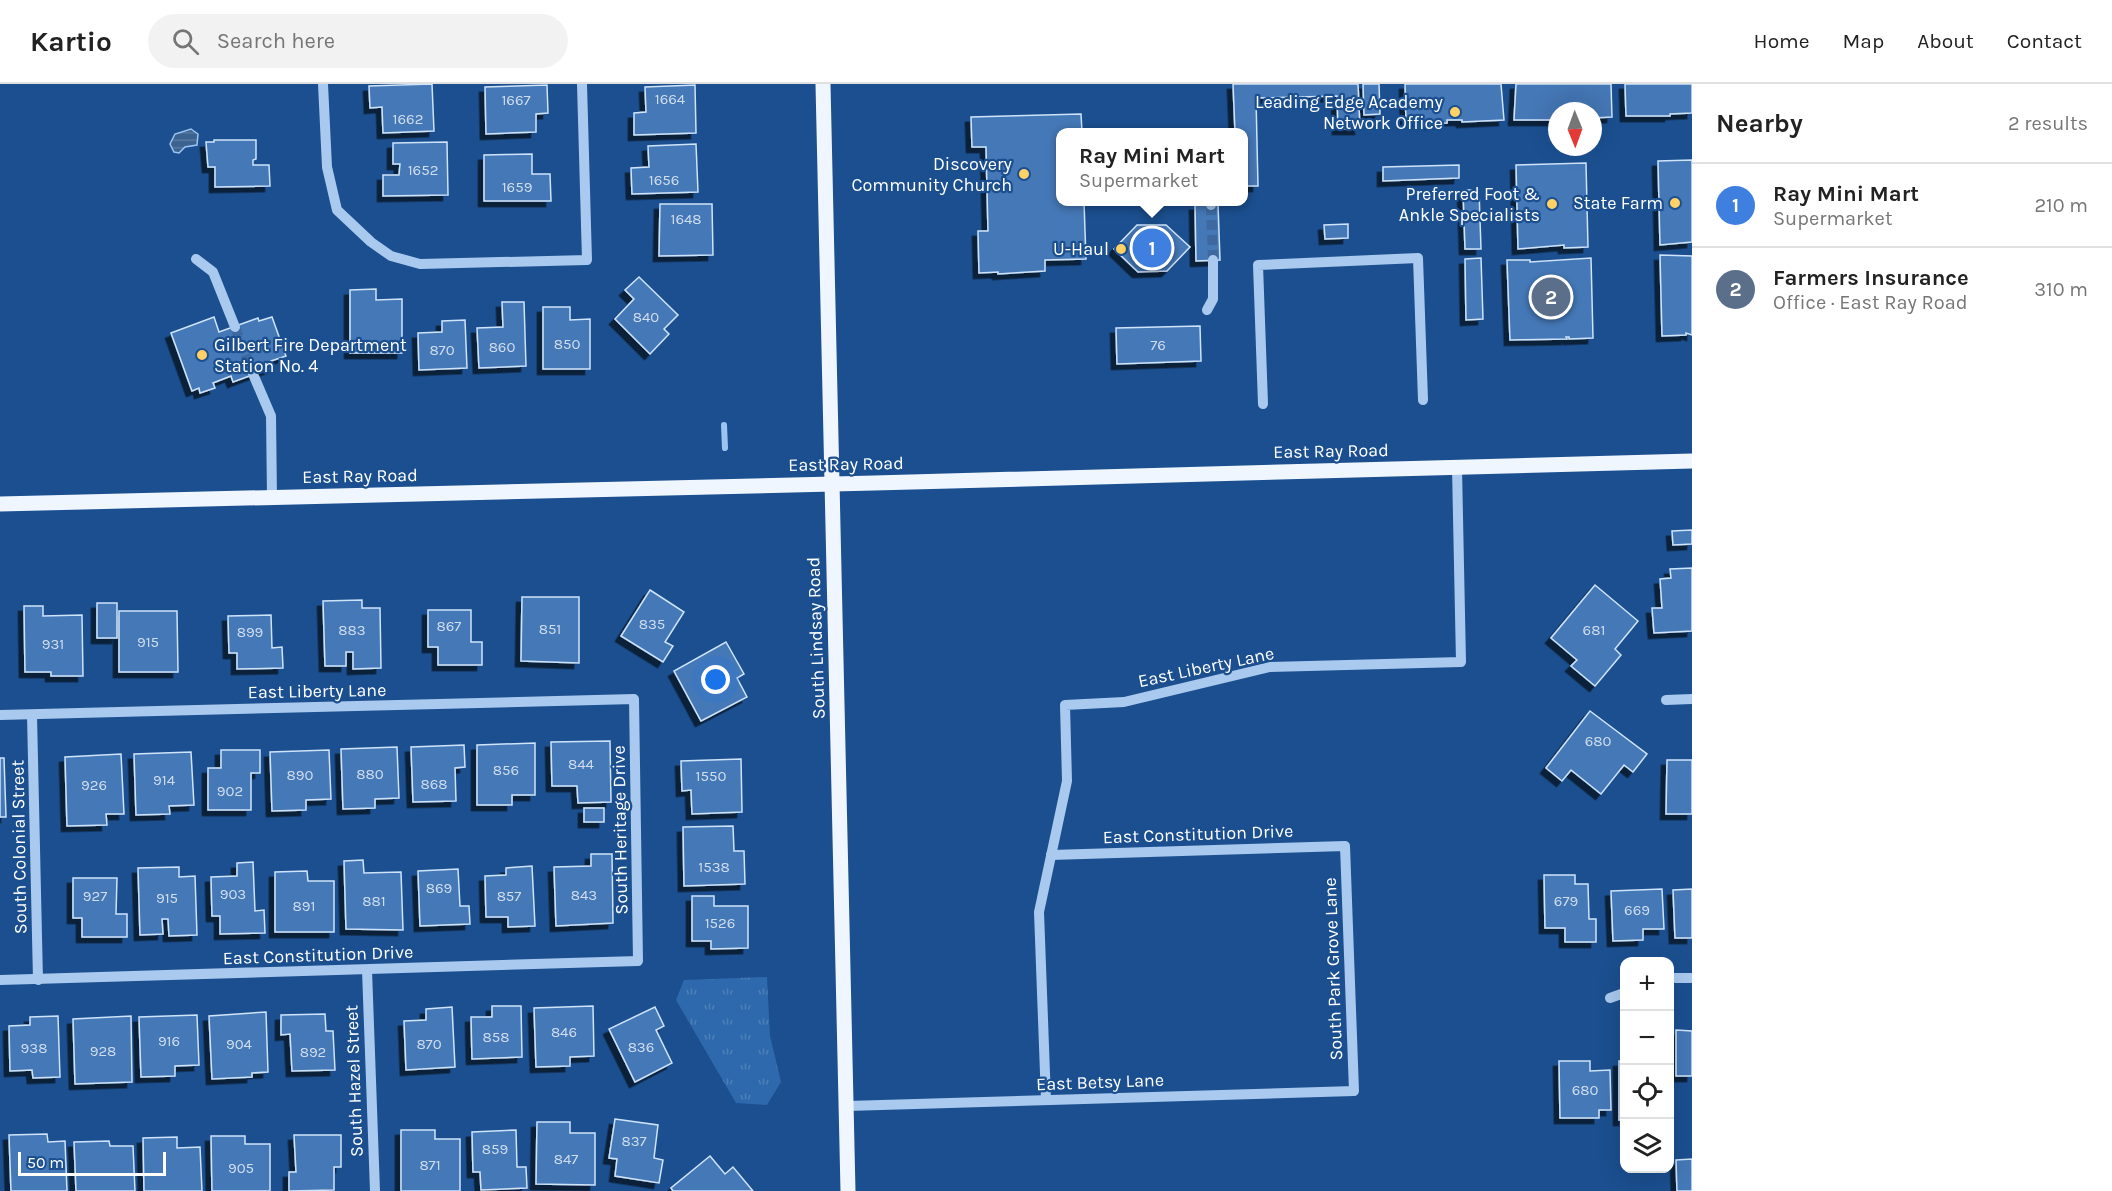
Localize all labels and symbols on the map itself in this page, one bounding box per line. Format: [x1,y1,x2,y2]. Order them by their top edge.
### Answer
house number: 1664 [655,90,686,108]
house number: 1667 [501,91,531,109]
place label: Leading Edge Academy Network Office [1255,91,1444,134]
north arrow [1548,102,1602,156]
marker: Leading Edge Academy Network Office [1448,105,1462,119]
house number: 1662 [393,110,423,128]
place label: Discovery Community Church [851,153,1013,196]
house number: 1652 [408,161,438,179]
marker: Discovery Community Church [1017,167,1031,181]
house number: 1656 [649,171,679,189]
house number: 1659 [502,178,532,196]
place label: Preferred Foot & Ankle Specialists [1399,183,1540,226]
place label: State Farm [1573,192,1663,214]
marker: State Farm [1668,196,1682,210]
marker: Preferred Foot & Ankle Specialists [1545,197,1559,211]
house number: 1648 [670,210,702,228]
pin: 1 [1132,226,1172,270]
place label: U-Haul [1053,238,1109,260]
marker: U-Haul [1114,242,1128,256]
pin: 2 [1532,274,1570,320]
house number: 840 [633,308,659,326]
place label: Gilbert Fire Department Station No. 4 [214,334,407,377]
house number: 850 [554,335,580,353]
house number: 76 [1150,336,1166,354]
house number: 860 [489,338,515,356]
house number: 870 [429,341,455,359]
marker: Gilbert Fire Department Station No. 4 [195,348,209,362]
street label: East Ray Road [1273,439,1389,463]
street label: East Ray Road [788,452,904,476]
street label: East Ray Road [302,464,418,488]
street label: South Lindsay Road [802,557,830,719]
house number: 835 [639,615,665,633]
house number: 867 [437,617,461,635]
house number: 851 [539,620,561,638]
house number: 883 [338,621,366,639]
house number: 681 [1583,621,1605,639]
house number: 899 [237,623,263,641]
house number: 915 [137,633,159,651]
house number: 931 [42,635,64,653]
street label: East Liberty Lane [1136,642,1276,692]
your location [701,665,730,694]
street label: East Liberty Lane [248,679,386,703]
house number: 680 [1585,732,1611,750]
street label: South Heritage Drive [608,745,632,915]
house number: 844 [568,755,595,773]
street label: South Colonial Street [6,760,32,934]
house number: 856 [493,761,519,779]
house number: 880 [356,765,384,783]
house number: 890 [287,766,314,784]
house number: 1550 [696,767,726,785]
house number: 914 [153,771,176,789]
house number: 868 [420,775,448,793]
house number: 926 [81,776,107,794]
house number: 902 [217,782,243,800]
street label: East Constitution Drive [1102,820,1294,848]
house number: 1538 [698,858,730,876]
street label: South Park Grove Lane [1319,877,1347,1061]
house number: 869 [426,879,452,897]
house number: 903 [220,885,246,903]
house number: 843 [571,886,597,904]
house number: 927 [83,887,107,905]
house number: 857 [497,887,521,905]
house number: 915 [156,889,178,907]
house number: 881 [362,892,386,910]
house number: 679 [1554,892,1578,910]
house number: 891 [293,897,315,915]
house number: 669 [1624,901,1650,919]
house number: 1526 [705,914,735,932]
street label: East Constitution Drive [222,941,414,969]
street label: South Hazel Street [340,1004,368,1157]
house number: 846 [551,1023,577,1041]
house number: 858 [483,1028,509,1046]
house number: 916 [158,1032,180,1050]
house number: 904 [226,1035,253,1053]
house number: 870 [416,1035,442,1053]
house number: 836 [628,1038,654,1056]
house number: 938 [21,1039,47,1057]
house number: 928 [90,1042,116,1060]
house number: 892 [300,1043,326,1061]
street label: East Betsy Lane [1036,1069,1164,1095]
house number: 680 [1572,1081,1598,1099]
house number: 837 [621,1132,647,1150]
house number: 859 [482,1140,508,1158]
scale bar [18,1149,166,1176]
house number: 847 [554,1150,578,1168]
house number: 871 [419,1156,441,1174]
house number: 905 [228,1159,254,1177]

